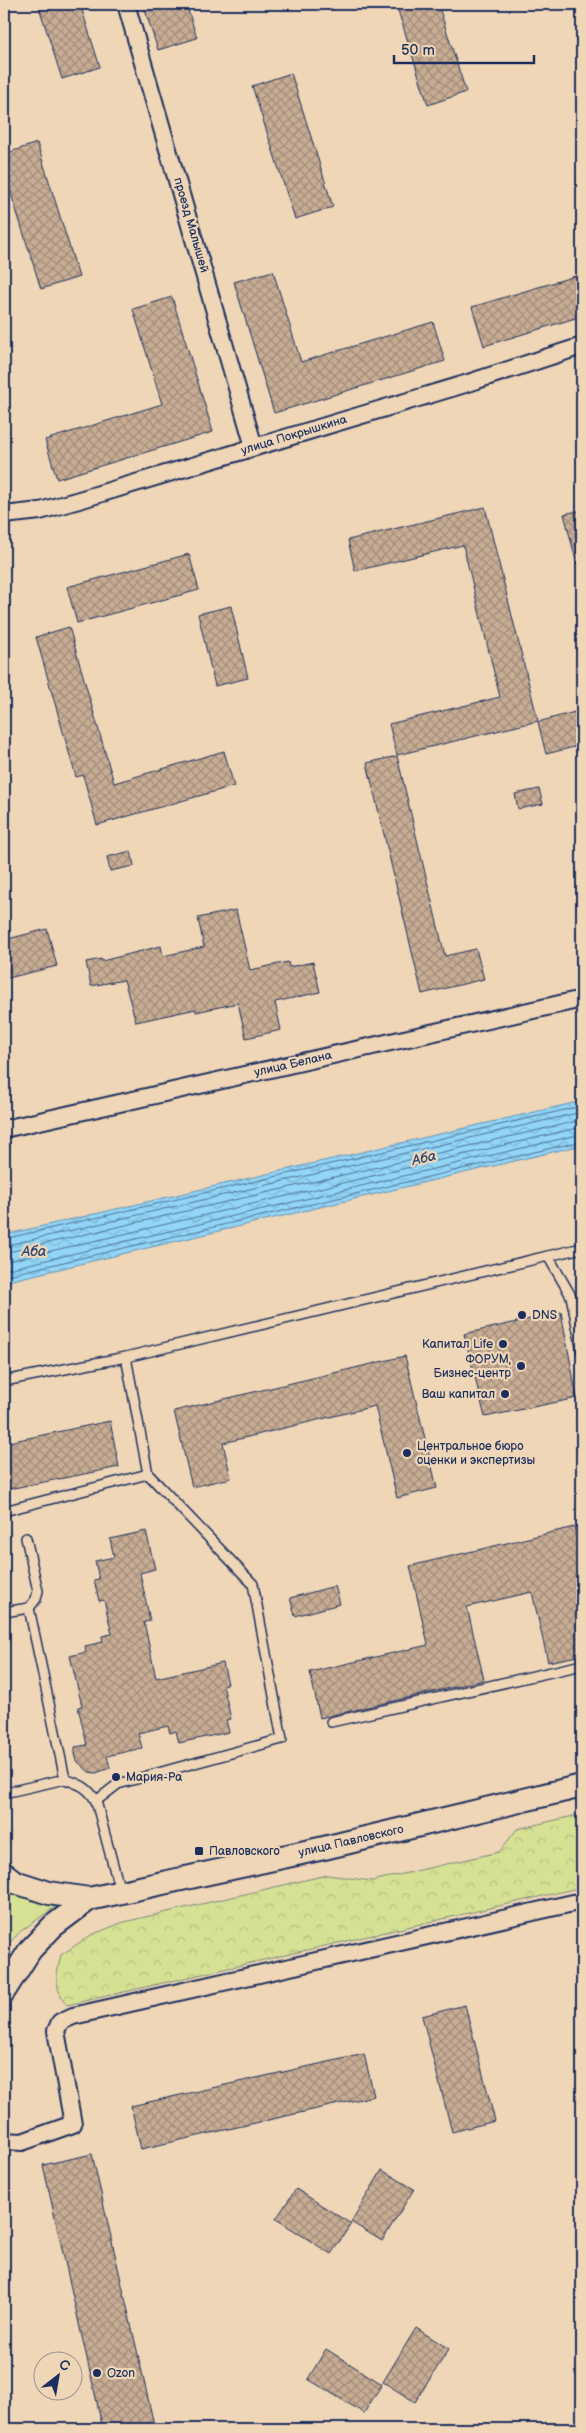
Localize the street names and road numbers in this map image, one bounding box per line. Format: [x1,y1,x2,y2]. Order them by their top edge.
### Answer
street label: проезд Малышей [170,176,212,274]
street label: улица Покрышкина [239,412,349,458]
street label: улица Белана [253,1048,333,1080]
street label: улица Павловского [297,1822,405,1860]

